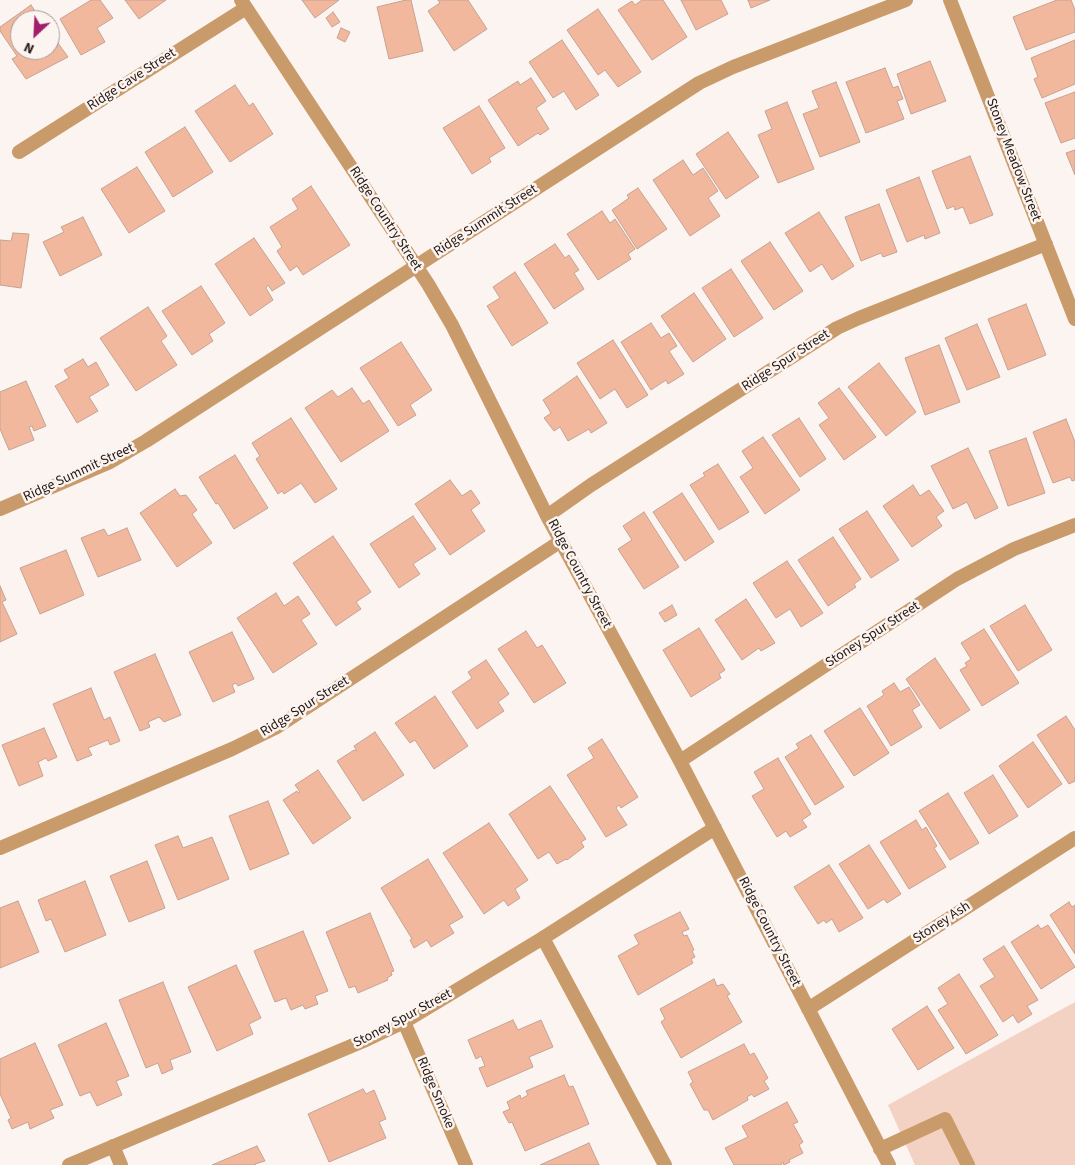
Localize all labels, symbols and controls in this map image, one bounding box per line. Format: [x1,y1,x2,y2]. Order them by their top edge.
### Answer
north arrow [10,10,60,60]
text: N [21,37,38,59]
street label: Ridge Cave Street [85,45,179,115]
street label: Stoney Meadow Street [982,96,1044,224]
street label: Ridge Country Street [345,164,425,274]
street label: Ridge Summit Street [431,181,541,261]
street label: Ridge Spur Street [739,326,833,396]
street label: Ridge Summit Street [21,440,137,506]
street label: Ridge Country Street [543,517,615,631]
street label: Stoney Spur Street [823,598,923,672]
street label: Ridge Spur Street [258,673,352,741]
street label: Ridge Country Street [734,874,804,990]
street label: Stoney Ash [910,898,974,948]
street label: Stoney Spur Street [351,986,455,1052]
street label: Ridge Smoke [412,1055,458,1131]

